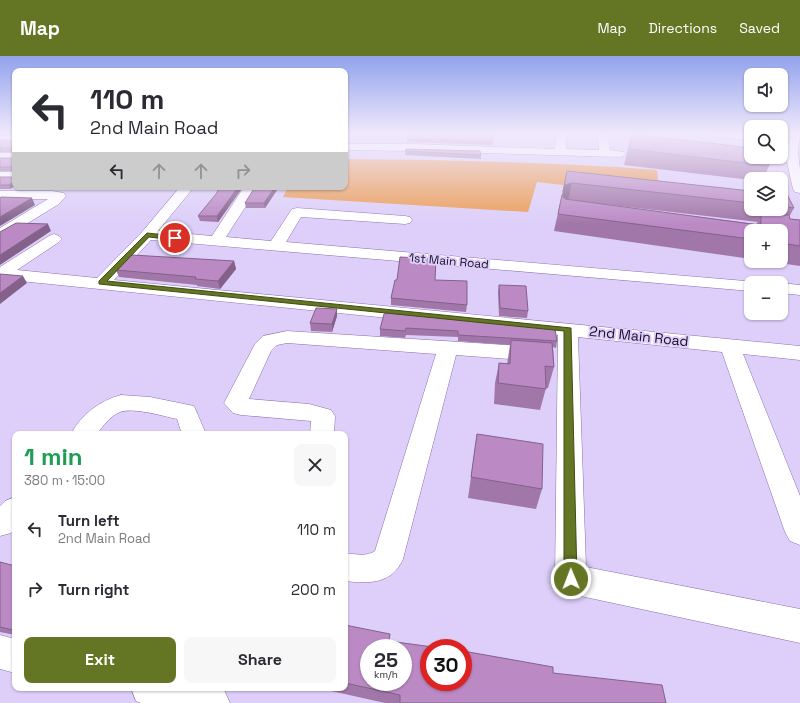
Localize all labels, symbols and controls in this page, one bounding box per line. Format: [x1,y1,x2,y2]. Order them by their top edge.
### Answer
text: Map [20,16,60,41]
text: Map [597,19,627,37]
text: Directions [649,19,717,37]
text: Saved [739,19,780,37]
map controls [744,68,788,320]
button: sound [744,68,788,112]
text: 110 m [90,81,164,117]
icon: left [24,84,76,136]
text: 2nd Main Road [90,116,218,139]
button: search [744,120,788,164]
icon: left [106,160,128,182]
icon: ahead [148,160,170,182]
icon: ahead [190,160,212,182]
icon: right [232,160,254,182]
button: layers [744,172,788,216]
pin [158,221,192,255]
button: + [744,224,788,268]
icon: arrive [164,227,186,249]
street label: 1st Main Road [408,250,490,272]
button: − [744,276,788,320]
street label: 2nd Main Road [588,322,690,350]
text: 1 min [24,441,83,472]
button: close [294,444,336,486]
text: 380 m · 15:00 [24,472,105,489]
text: Turn left [58,511,120,530]
icon: left [24,518,46,540]
text: 110 m [297,520,336,539]
text: 2nd Main Road [58,530,151,547]
position arrow [550,558,592,600]
icon: right [24,578,46,600]
text: Turn right [58,580,129,599]
text: 200 m [291,580,336,599]
button: Exit [24,637,176,683]
button: Share [184,637,336,683]
speed limit sign: 30 [420,639,472,691]
text: 25 [374,647,398,673]
text: km/h [374,668,398,681]

